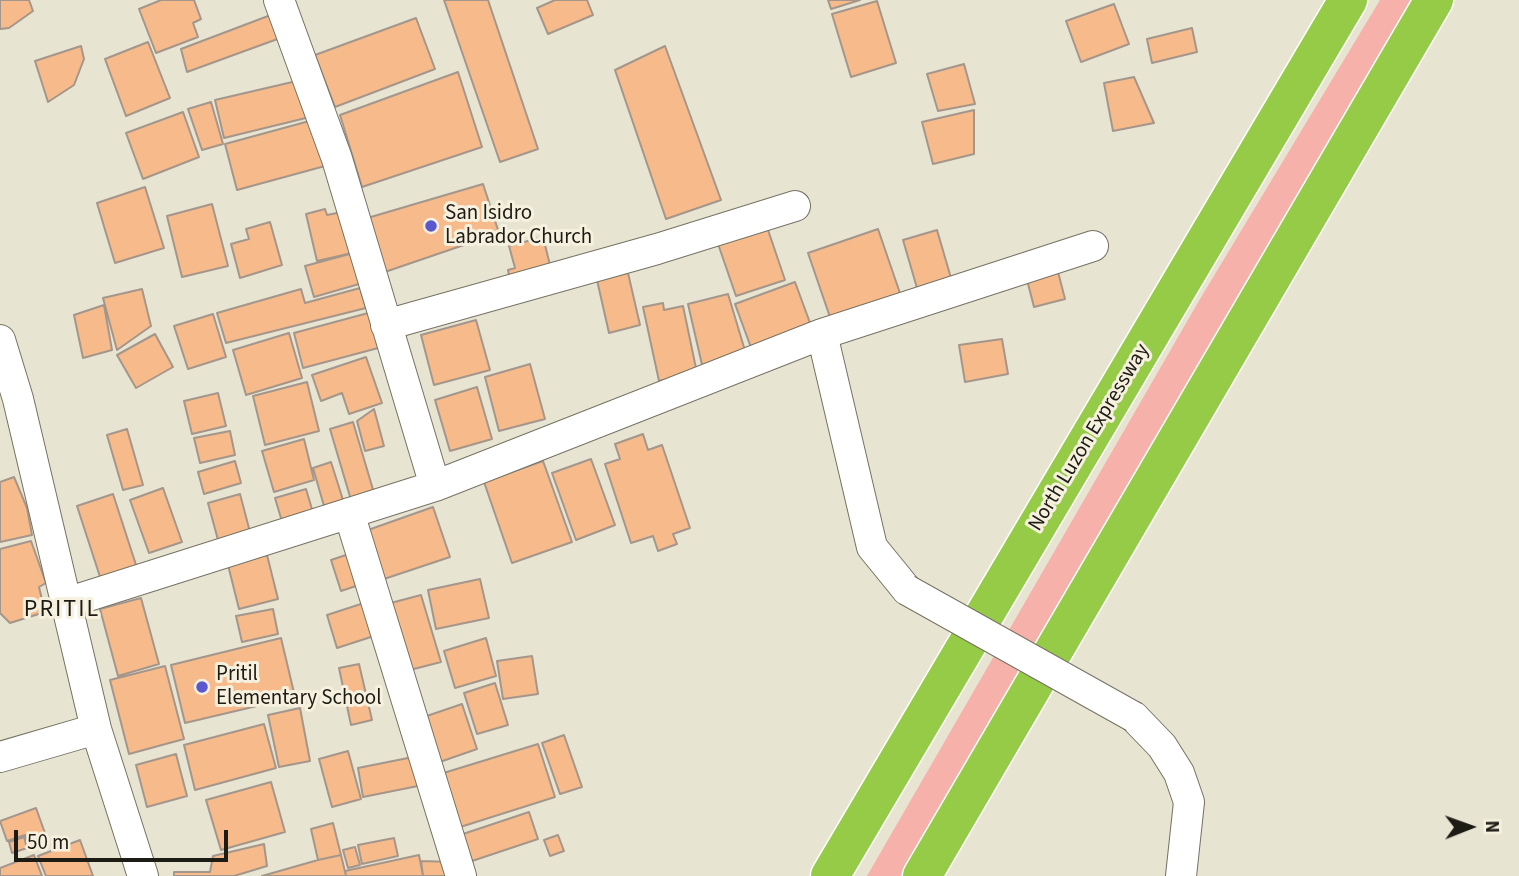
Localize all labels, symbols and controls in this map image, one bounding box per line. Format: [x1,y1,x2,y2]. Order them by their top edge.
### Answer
place label: San Isidro Labrador Church [445,201,592,251]
marker: San Isidro Labrador Church [423,218,439,234]
street label: North Luzon Expressway [1024,340,1156,536]
district label: PRITIL [25,597,99,625]
place label: Pritil Elementary School [216,662,382,712]
marker: Pritil Elementary School [194,679,210,695]
north arrow [1435,792,1505,862]
scale bar [18,816,231,860]
text: N [1478,820,1505,833]
text: 50 m [27,827,69,857]

